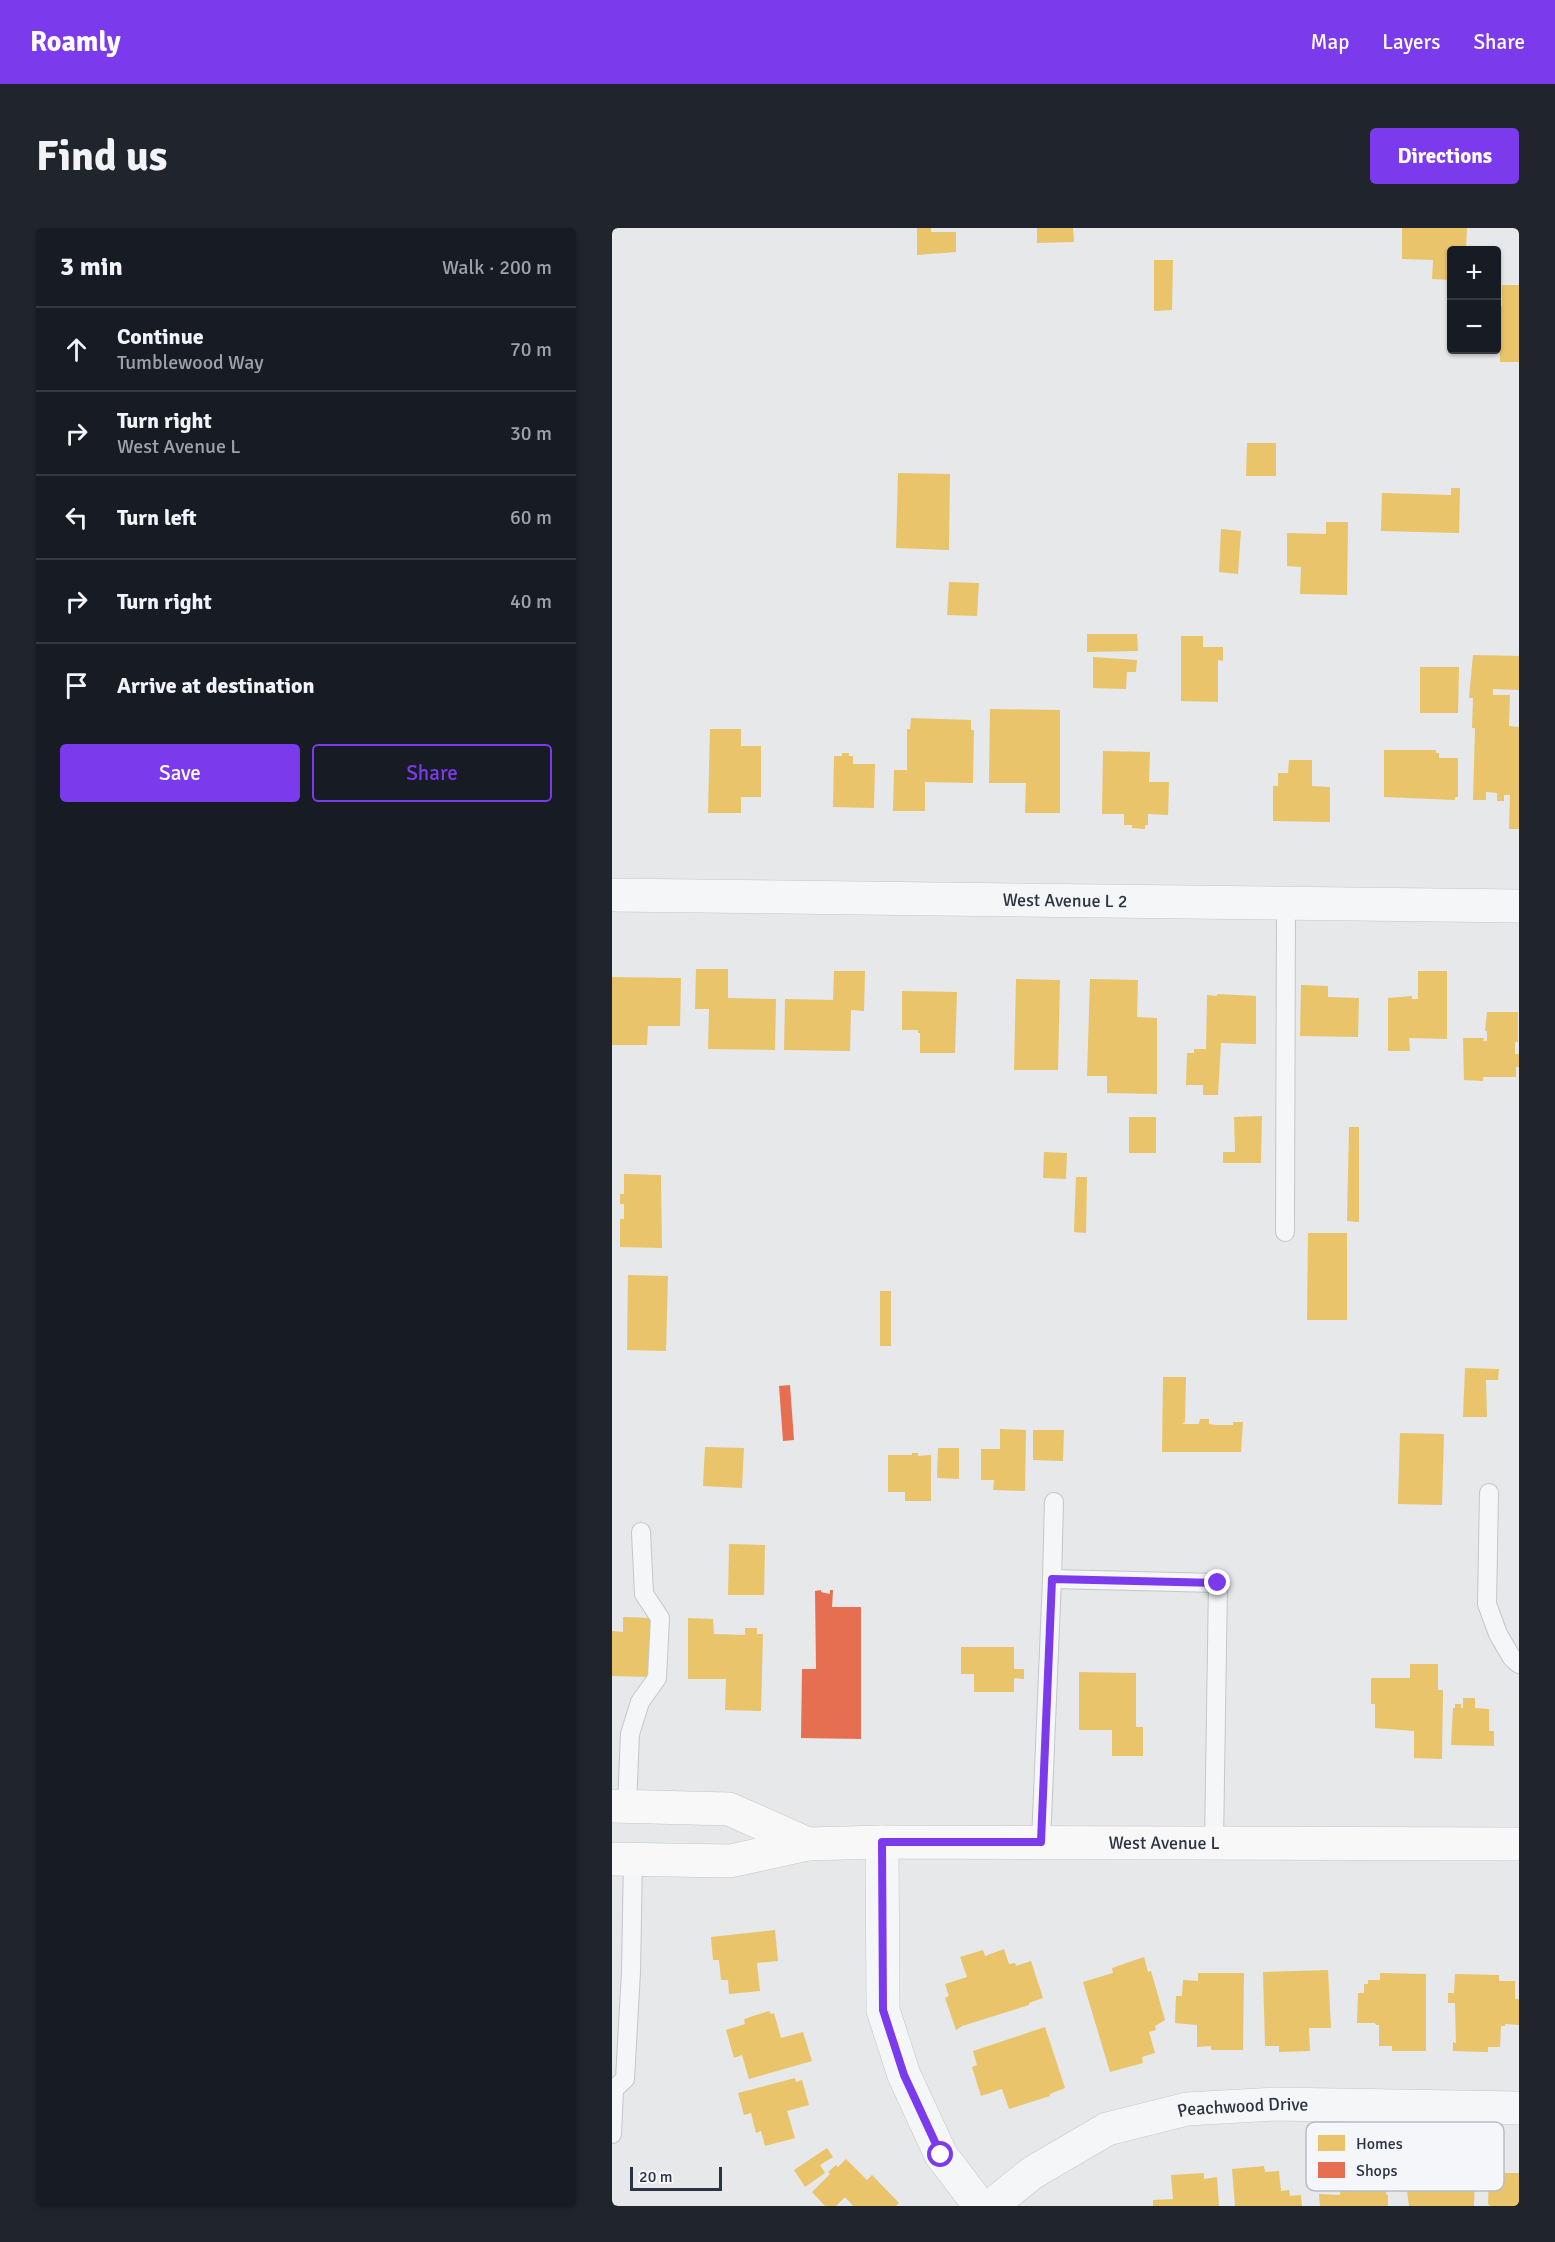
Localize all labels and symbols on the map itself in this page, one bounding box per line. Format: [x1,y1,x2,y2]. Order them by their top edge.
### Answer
street label: West Avenue L 2 [1002,889,1128,912]
route end [1204,1569,1230,1595]
street label: West Avenue L [1108,1832,1220,1854]
street label: Peachwood Drive [1175,2093,1309,2122]
legend [1306,2122,1504,2191]
text: Homes [1356,2134,1403,2154]
route start [927,2141,953,2167]
text: Shops [1356,2161,1397,2181]
scale bar [630,2164,722,2192]

